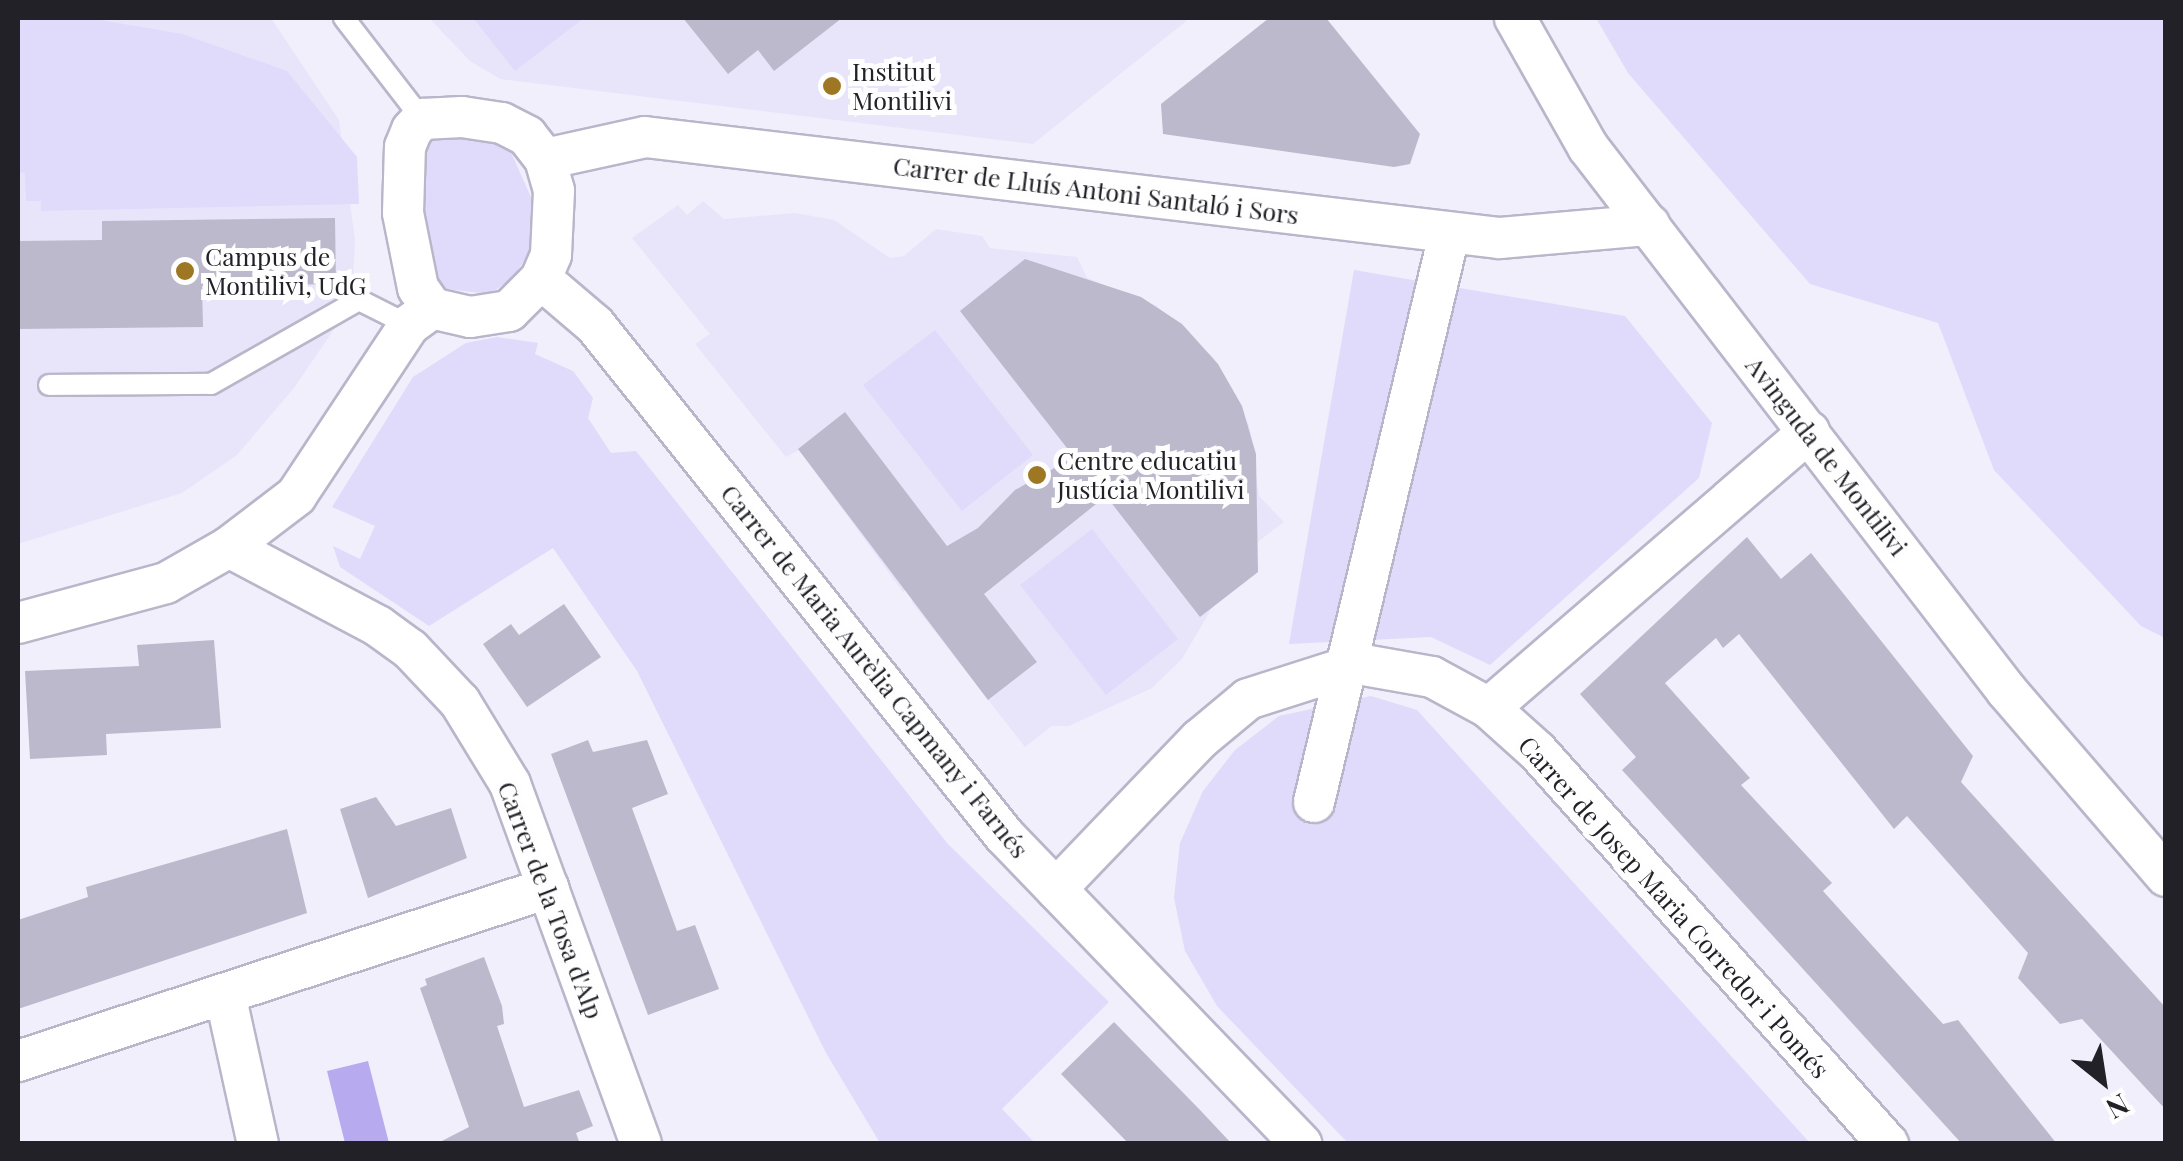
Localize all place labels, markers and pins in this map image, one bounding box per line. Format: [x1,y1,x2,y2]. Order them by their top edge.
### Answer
place label: Institut Montilivi [852,57,952,116]
marker: Institut Montilivi [821,75,843,97]
place label: Campus de Montilivi, UdG [205,242,366,301]
marker: Campus de Montilivi, UdG [174,260,196,282]
place label: Centre educatiu Justícia Montilivi [1057,446,1245,505]
marker: Centre educatiu Justícia Montilivi [1026,464,1048,486]

